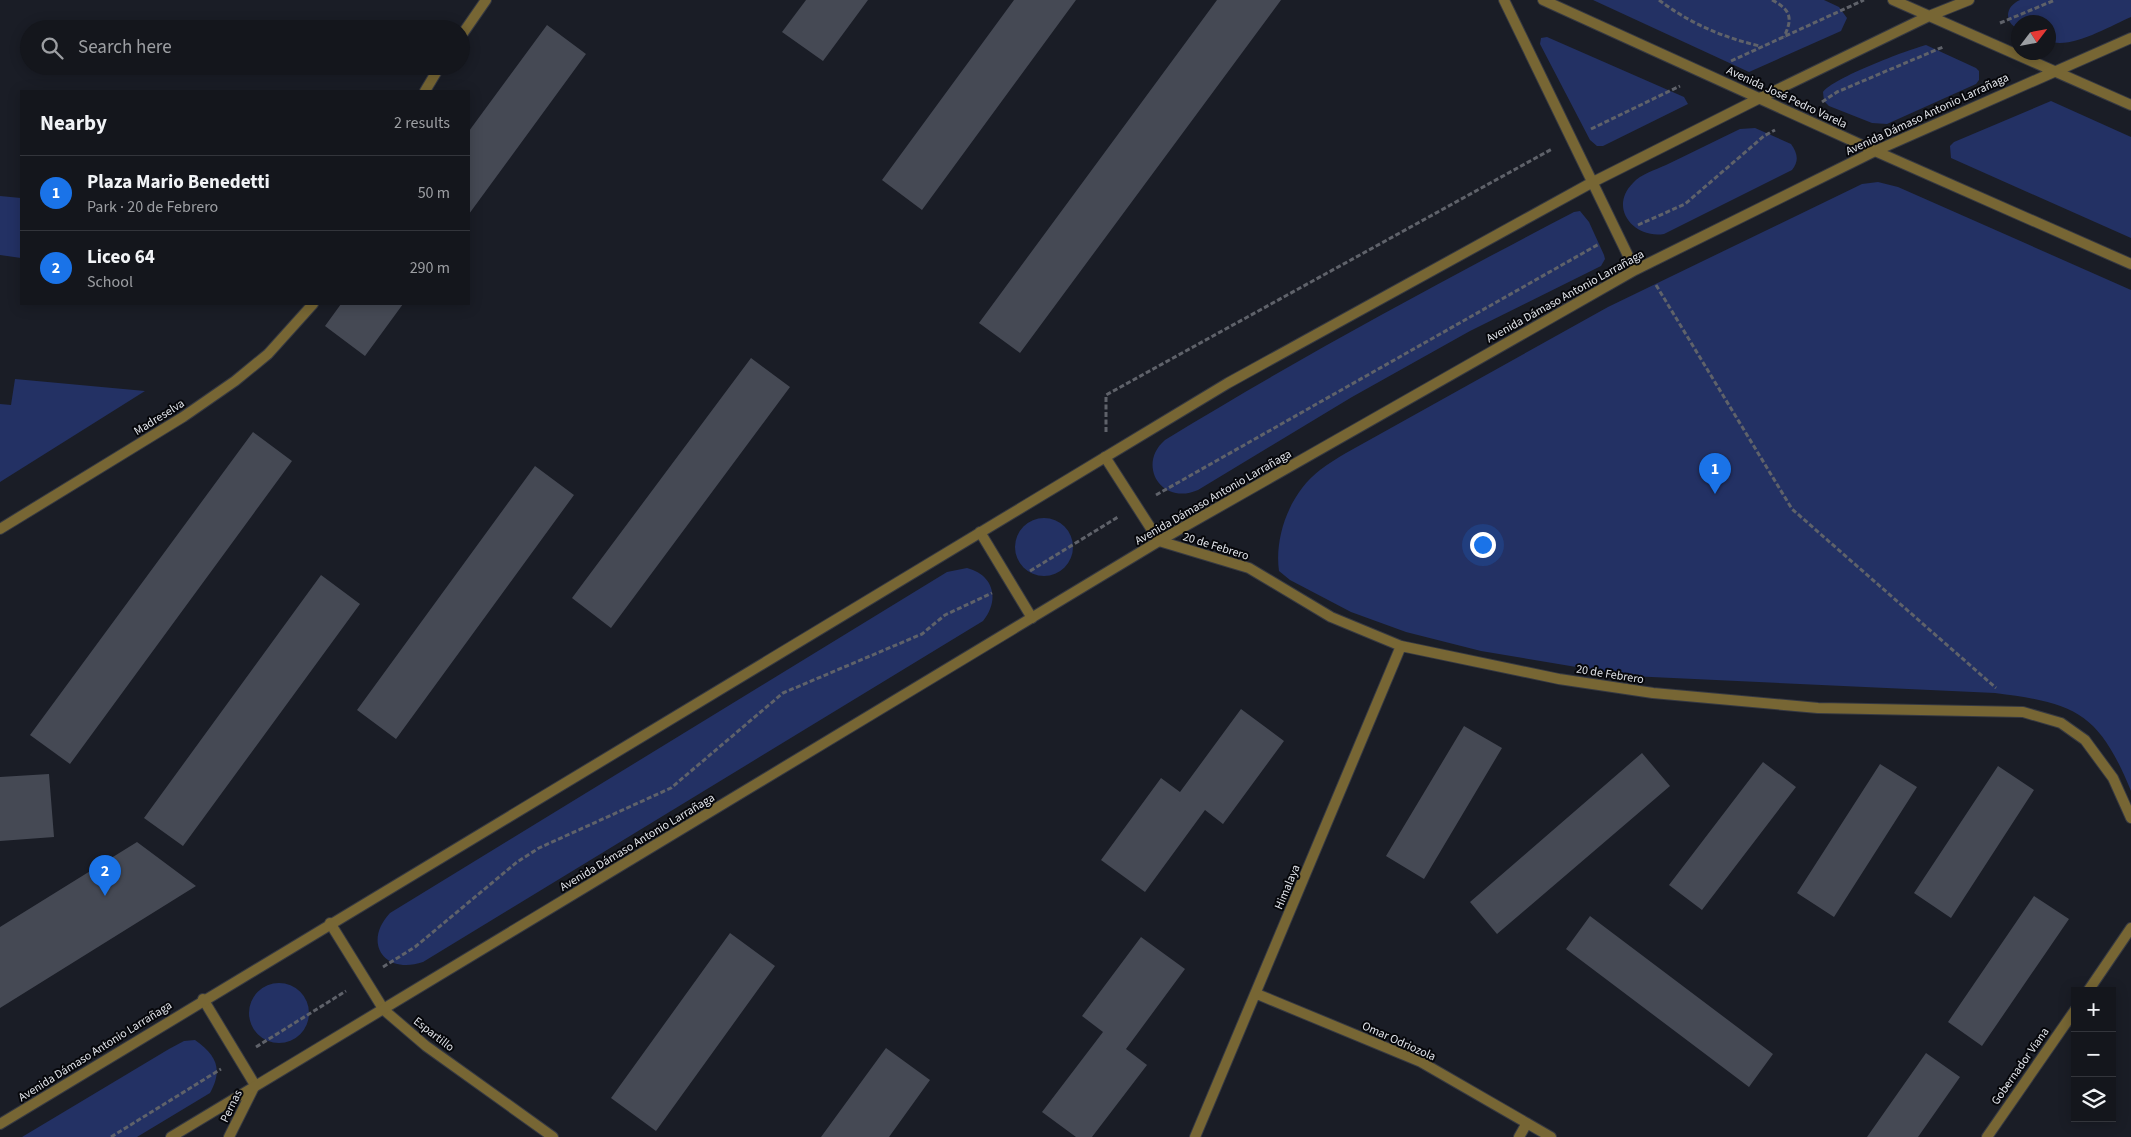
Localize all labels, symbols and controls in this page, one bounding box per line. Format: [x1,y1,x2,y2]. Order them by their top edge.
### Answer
north arrow [2011,15,2056,60]
search box [20,20,470,75]
icon: search [38,34,66,62]
text: Search here [78,34,172,61]
street label: Avenida José Pedro Varela [1724,62,1850,133]
street label: Avenida Dámaso Antonio Larrañaga [1843,69,2012,160]
text: Nearby [40,108,107,138]
text: 2 results [394,112,450,134]
text: Plaza Mario Benedetti [87,169,270,196]
text: 1 [52,182,60,204]
text: 50 m [418,182,450,204]
text: Park · 20 de Febrero [87,196,218,218]
text: Liceo 64 [87,244,155,271]
street label: Avenida Dámaso Antonio Larrañaga [1483,246,1647,347]
text: 2 [52,257,60,279]
text: 290 m [410,257,450,279]
text: School [87,271,133,293]
street label: Madreselva [131,395,188,440]
street label: Avenida Dámaso Antonio Larrañaga [1132,445,1295,549]
pin: 1 [1699,453,1731,494]
street label: 20 de Febrero [1181,528,1251,565]
your location [1470,532,1496,558]
street label: 20 de Febrero [1575,661,1645,688]
street label: Avenida Dámaso Antonio Larrañaga [556,789,718,896]
pin: 2 [89,855,121,896]
street label: Himalaya [1270,862,1305,912]
map controls [2071,987,2116,1122]
button: + [2071,987,2116,1032]
street label: Avenida Dámaso Antonio Larrañaga [15,997,175,1106]
street label: Espartillo [410,1013,458,1056]
street label: Omar Odriozola [1359,1018,1438,1065]
street label: Gobernador Viana [1987,1024,2053,1108]
button: − [2071,1032,2116,1077]
button: layers [2071,1077,2116,1122]
street label: Pernas [216,1087,247,1125]

